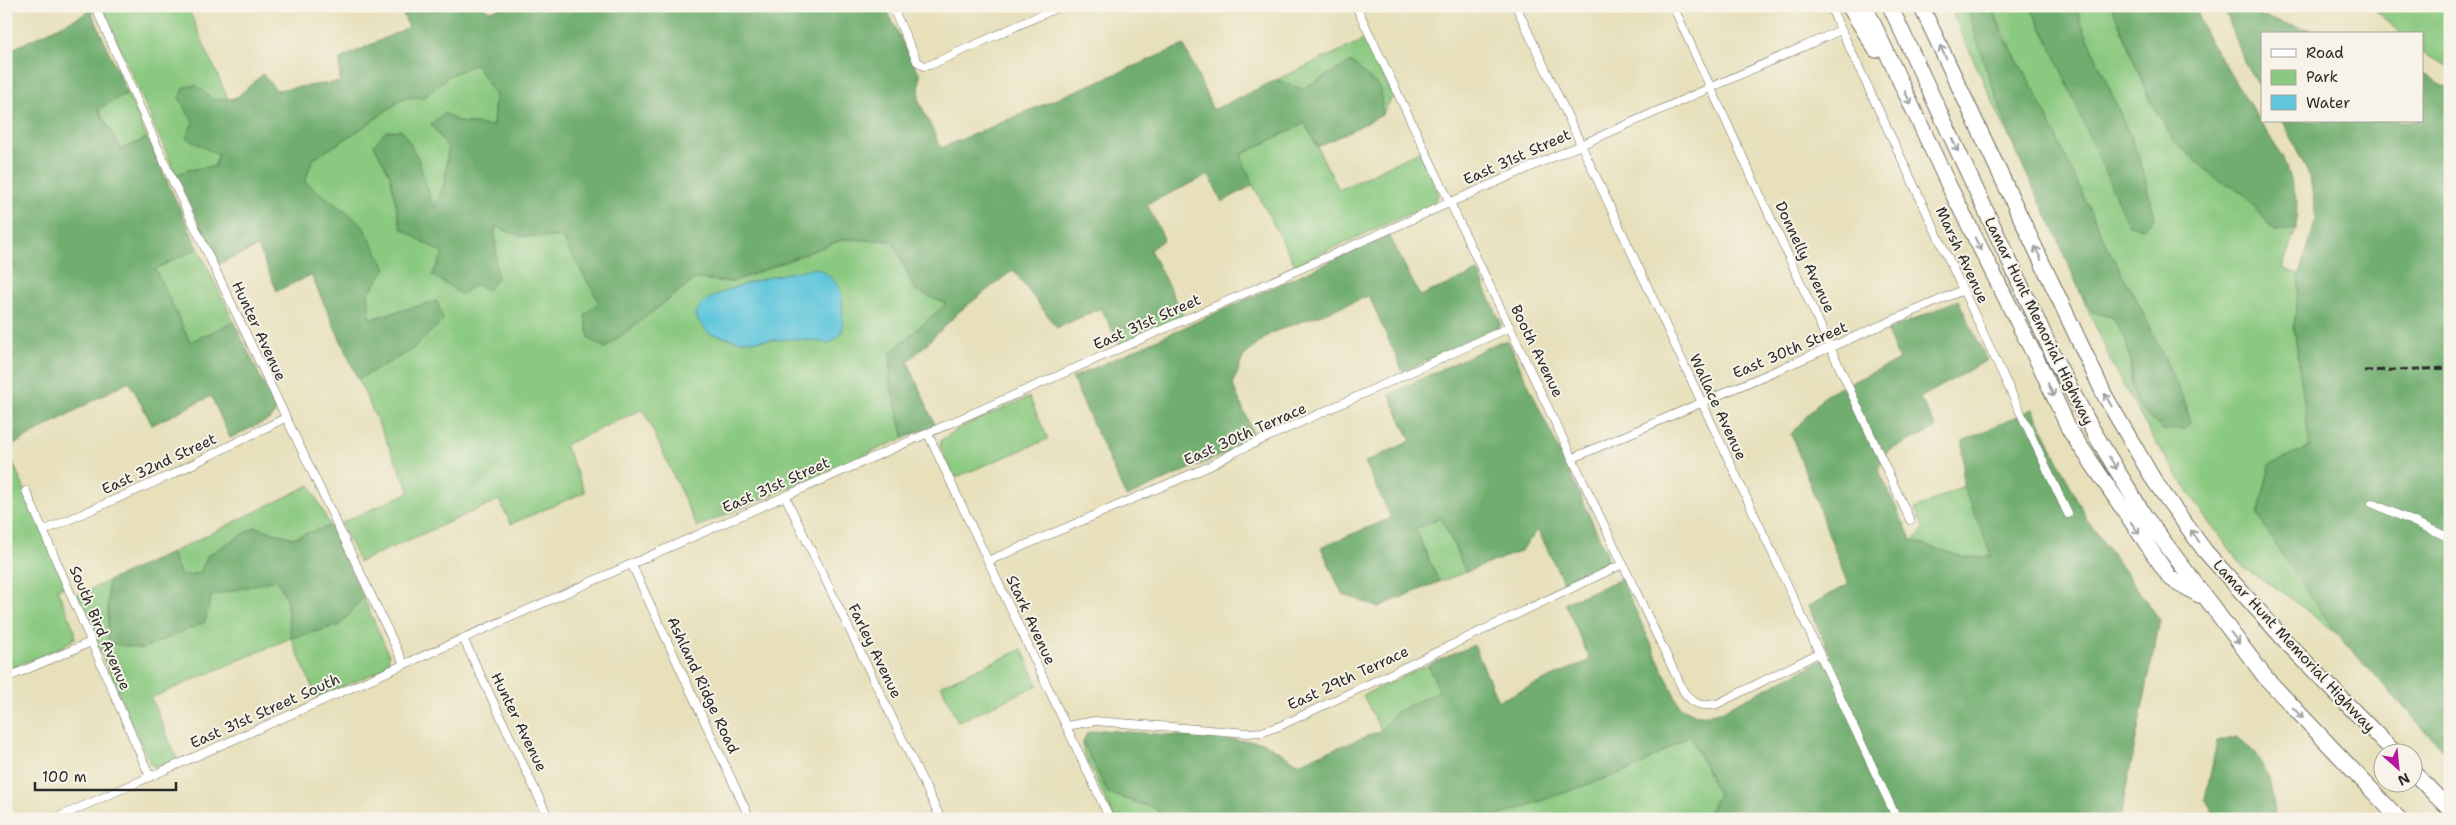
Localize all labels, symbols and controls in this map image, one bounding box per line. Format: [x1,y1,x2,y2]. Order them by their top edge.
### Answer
legend [2261,32,2424,122]
text: Road [2306,43,2344,63]
one-way arrow [1937,45,1947,60]
text: Park [2306,67,2338,87]
one-way arrow [1903,90,1913,105]
text: Water [2306,93,2350,113]
street label: East 31st Street [1460,124,1574,190]
one-way arrow [1951,137,1961,152]
street label: Donnelly Avenue [1770,198,1840,316]
street label: Marsh Avenue [1931,203,1993,307]
street label: Lamar Hunt Memorial Highway [1980,214,2098,428]
one-way arrow [1974,236,1983,251]
one-way arrow [2032,246,2042,261]
street label: Hunter Avenue [227,278,291,384]
street label: East 31st Street [1090,289,1204,355]
street label: Booth Avenue [1506,301,1568,401]
street label: East 30th Street [1730,317,1850,383]
street label: Wallace Avenue [1685,351,1751,463]
one-way arrow [2047,382,2057,397]
one-way arrow [2102,393,2112,407]
street label: East 30th Terrace [1181,398,1309,470]
street label: East 32nd Street [98,429,220,499]
street label: East 31st Street [719,452,833,518]
one-way arrow [2108,456,2118,470]
one-way arrow [2130,521,2140,535]
one-way arrow [2190,530,2200,544]
street label: Lamar Hunt Memorial Highway [2209,555,2379,737]
street label: South Bird Avenue [65,563,135,693]
street label: Stark Avenue [1002,572,1060,668]
street label: Farley Avenue [843,600,907,702]
street label: Ashland Ridge Road [662,613,744,757]
one-way arrow [2230,631,2240,645]
street label: East 29th Terrace [1284,641,1412,715]
street label: East 31st Street South [187,669,343,753]
street label: Hunter Avenue [486,669,552,775]
one-way arrow [2292,707,2304,720]
north arrow [2374,742,2424,792]
scale bar [35,760,176,792]
text: 100 m [42,767,87,787]
text: N [2395,769,2413,790]

